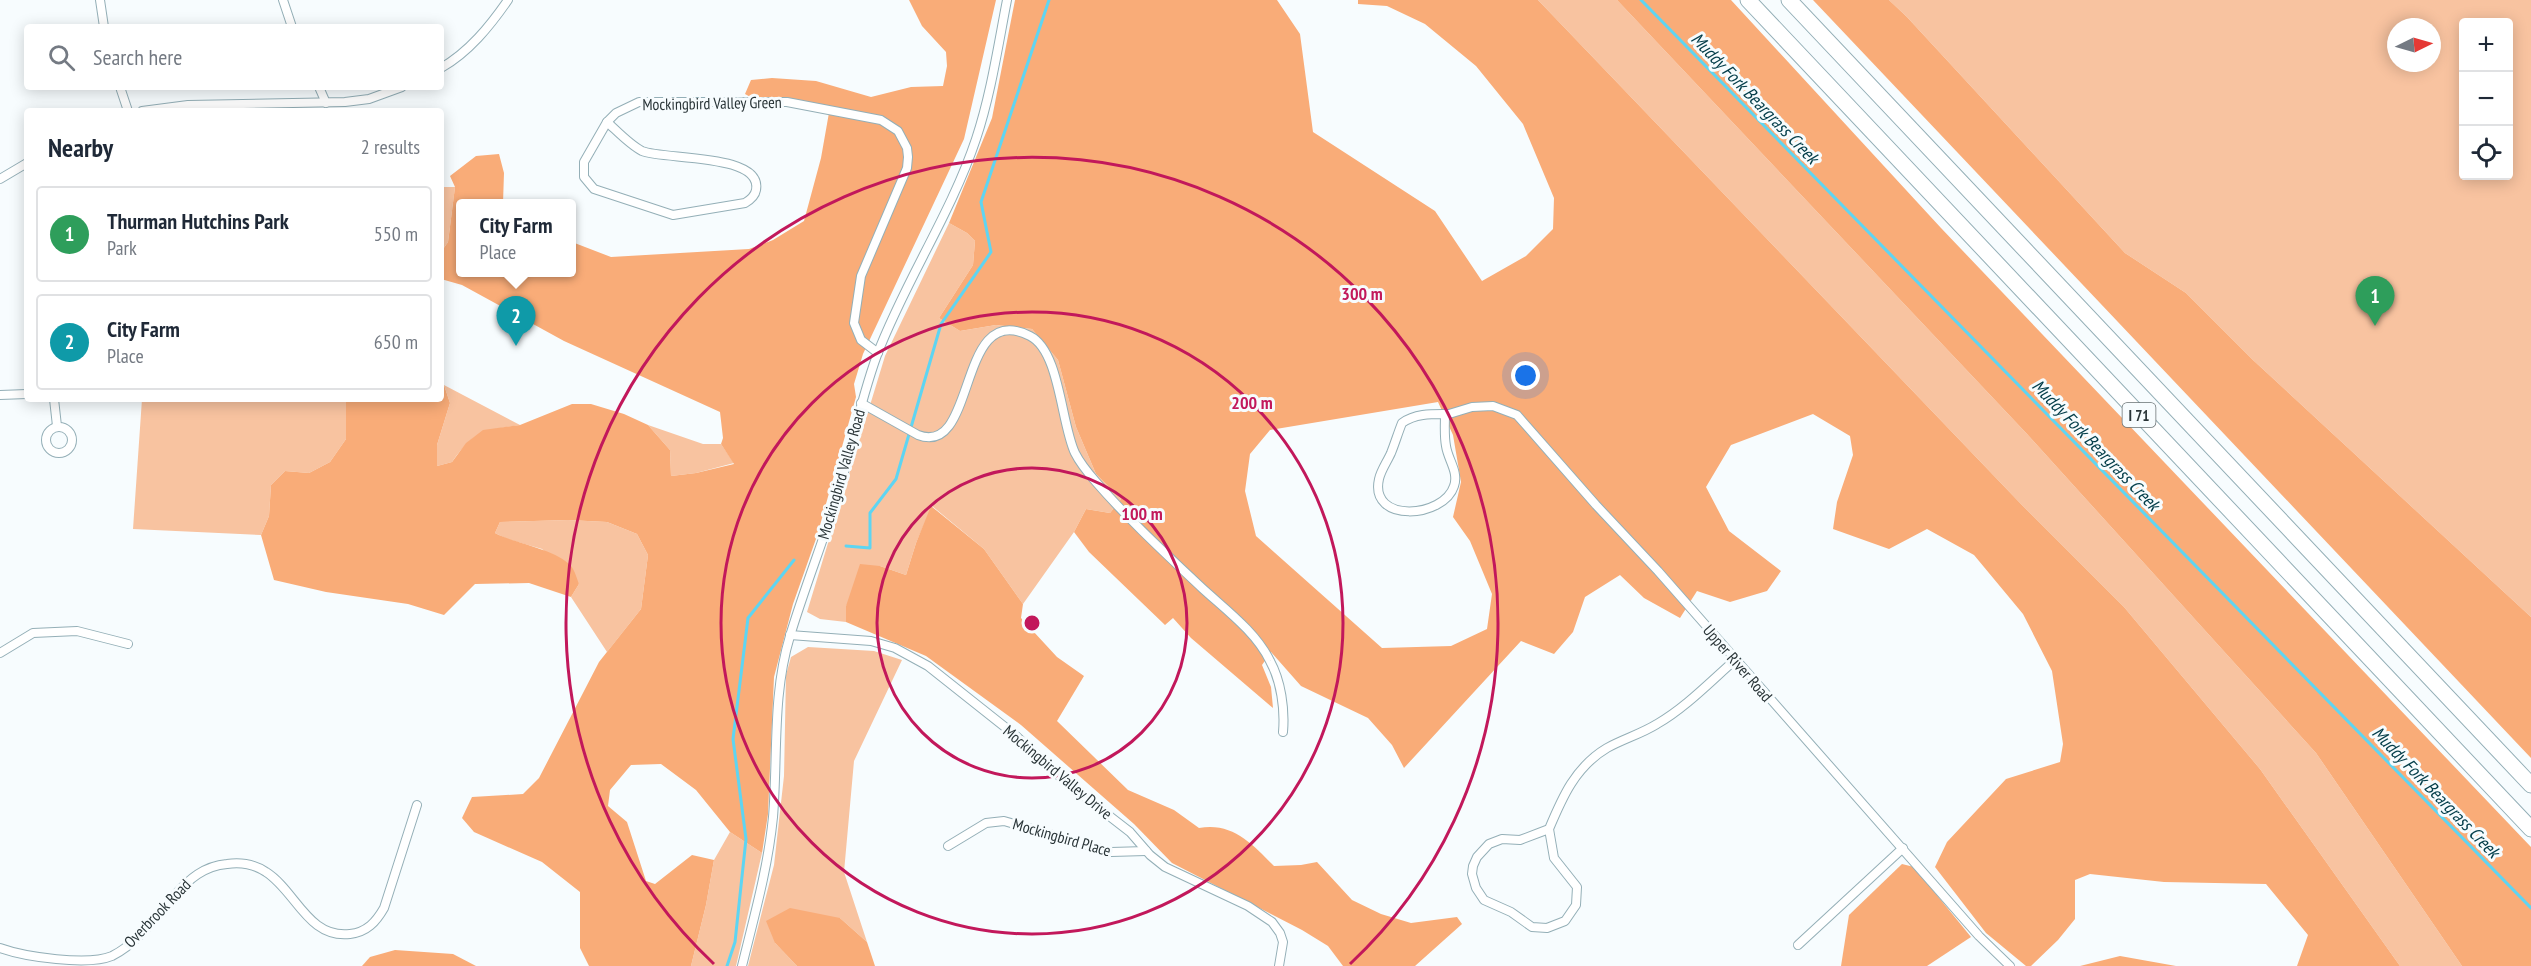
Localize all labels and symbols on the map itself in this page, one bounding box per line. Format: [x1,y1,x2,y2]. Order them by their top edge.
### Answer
north arrow [2387,18,2441,72]
water label: Muddy Fork Beargrass Creek [1686,27,1825,170]
street label: Mockingbird Valley Green [642,92,782,114]
pin: 1 [2356,276,2394,326]
text: 300 m [1341,282,1383,305]
pin: 2 [496,296,536,346]
your location [1511,361,1540,390]
water label: Muddy Fork Beargrass Creek [2027,374,2166,517]
text: 200 m [1231,391,1273,414]
road number: I 71 [2122,403,2156,427]
street label: Mockingbird Valley Road [813,407,869,541]
text: 100 m [1121,502,1163,525]
centre of rings [1022,613,1042,633]
street label: Upper River Road [1699,620,1777,706]
street label: Mockingbird Valley Drive [999,721,1117,823]
water label: Muddy Fork Beargrass Creek [2367,721,2506,864]
street label: Mockingbird Place [1011,813,1113,861]
street label: Overbrook Road [119,875,195,951]

